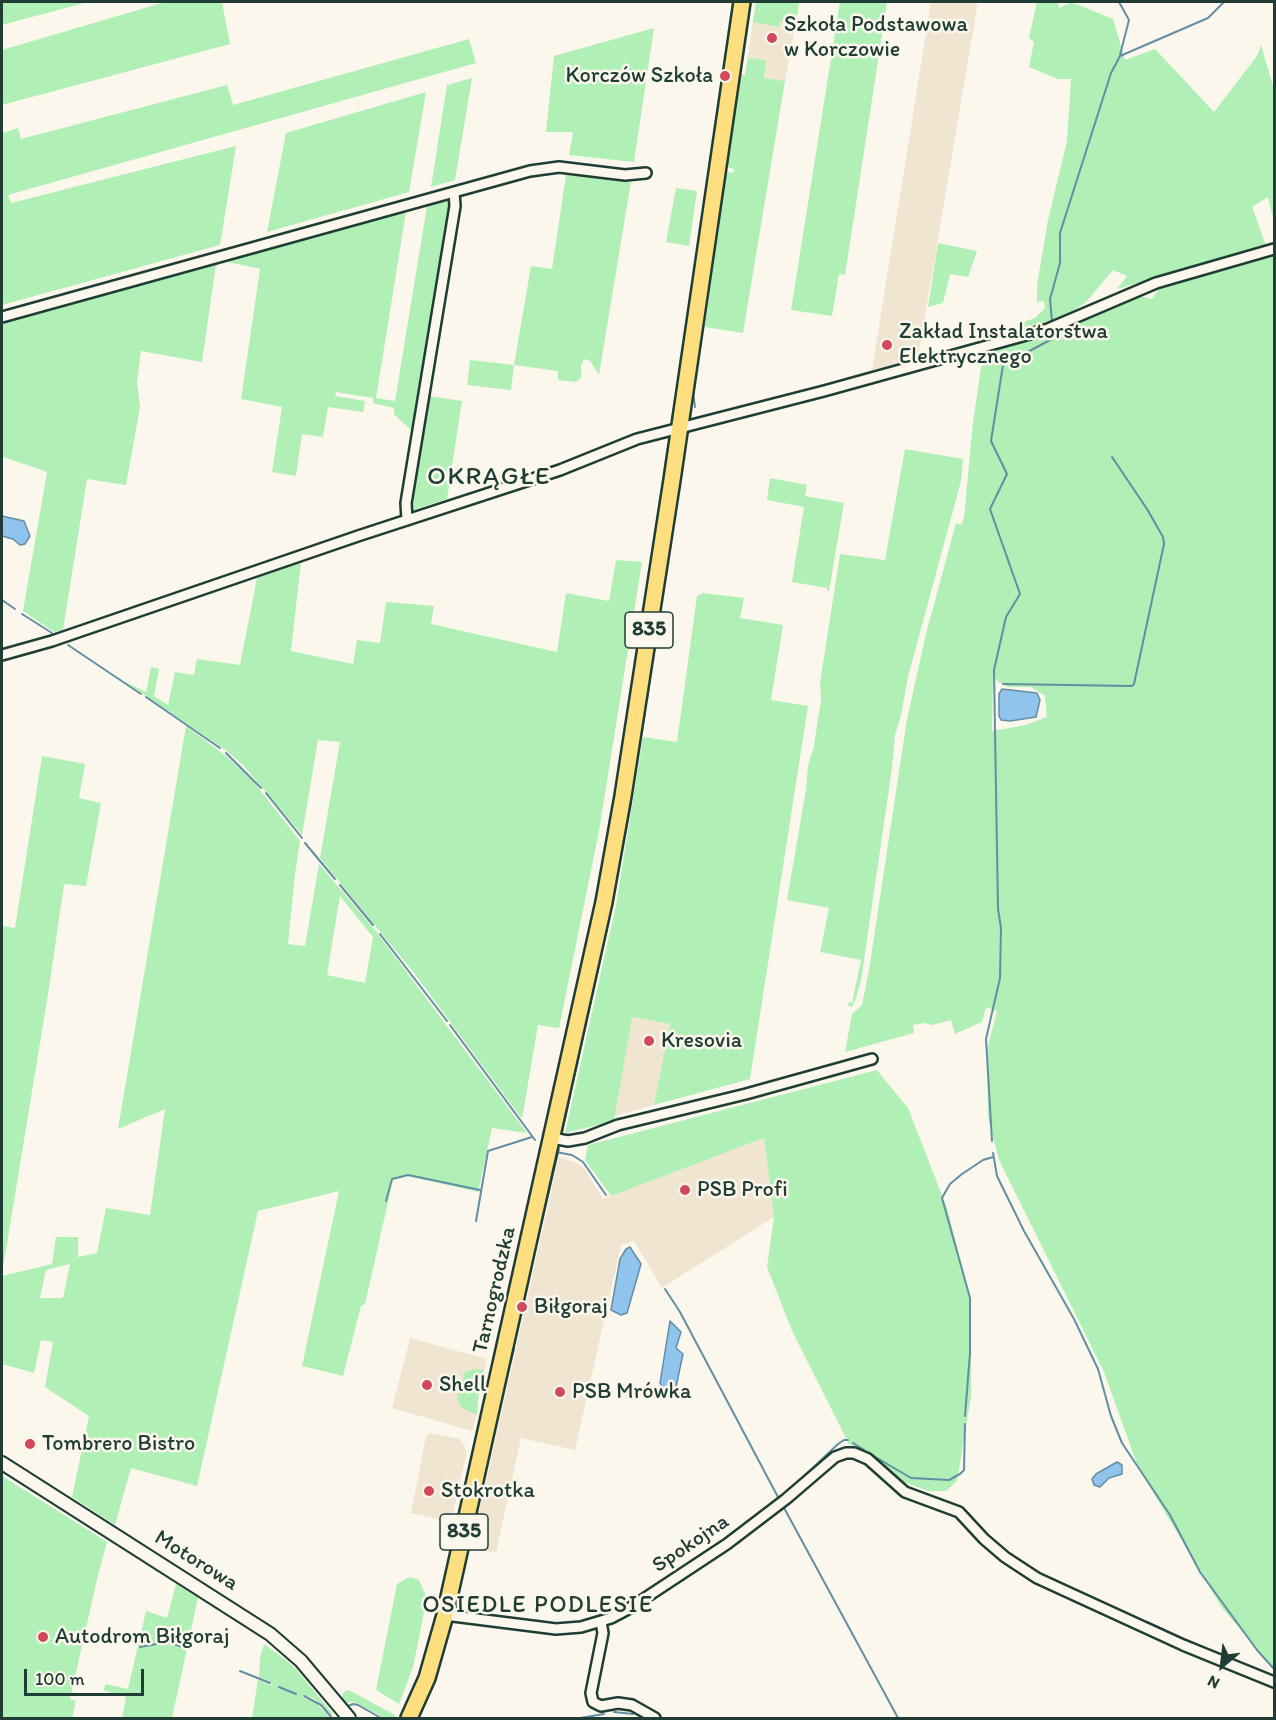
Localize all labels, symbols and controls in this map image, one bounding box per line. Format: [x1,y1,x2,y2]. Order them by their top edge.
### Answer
place label: Szkoła Podstawowa w Korczowie [784,12,968,63]
marker: Szkoła Podstawowa w Korczowie [765,31,779,45]
place label: Korczów Szkoła [565,63,713,89]
marker: Korczów Szkoła [718,69,732,83]
place label: Zakład Instalatorstwa Elektrycznego [899,319,1108,370]
marker: Zakład Instalatorstwa Elektrycznego [880,338,894,352]
district label: OKRĄGŁE [427,461,551,493]
road number: 835 [625,612,673,648]
place label: Kresovia [661,1028,742,1054]
marker: Kresovia [642,1034,656,1048]
place label: PSB Profi [697,1177,788,1203]
marker: PSB Profi [678,1183,692,1197]
street label: Tarnogrodzka [468,1224,522,1356]
place label: Biłgoraj [534,1294,608,1320]
marker: Biłgoraj [515,1300,529,1314]
place label: Shell [439,1372,486,1398]
marker: Shell [420,1378,434,1392]
place label: PSB Mrówka [572,1379,691,1405]
marker: PSB Mrówka [553,1385,567,1399]
place label: Tombrero Bistro [42,1431,195,1457]
marker: Tombrero Bistro [23,1437,37,1451]
place label: Stokrotka [441,1478,535,1504]
marker: Stokrotka [422,1484,436,1498]
street label: Spokojna [648,1509,734,1579]
road number: 835 [440,1514,488,1550]
street label: Motorowa [149,1525,243,1597]
district label: OSIEDLE PODLESIE [424,1592,652,1620]
place label: Autodrom Biłgoraj [55,1624,229,1650]
marker: Autodrom Biłgoraj [36,1630,50,1644]
north arrow [1192,1636,1252,1696]
scale bar [27,1657,147,1695]
text: 100 m [35,1668,85,1690]
text: N [1204,1671,1223,1693]

